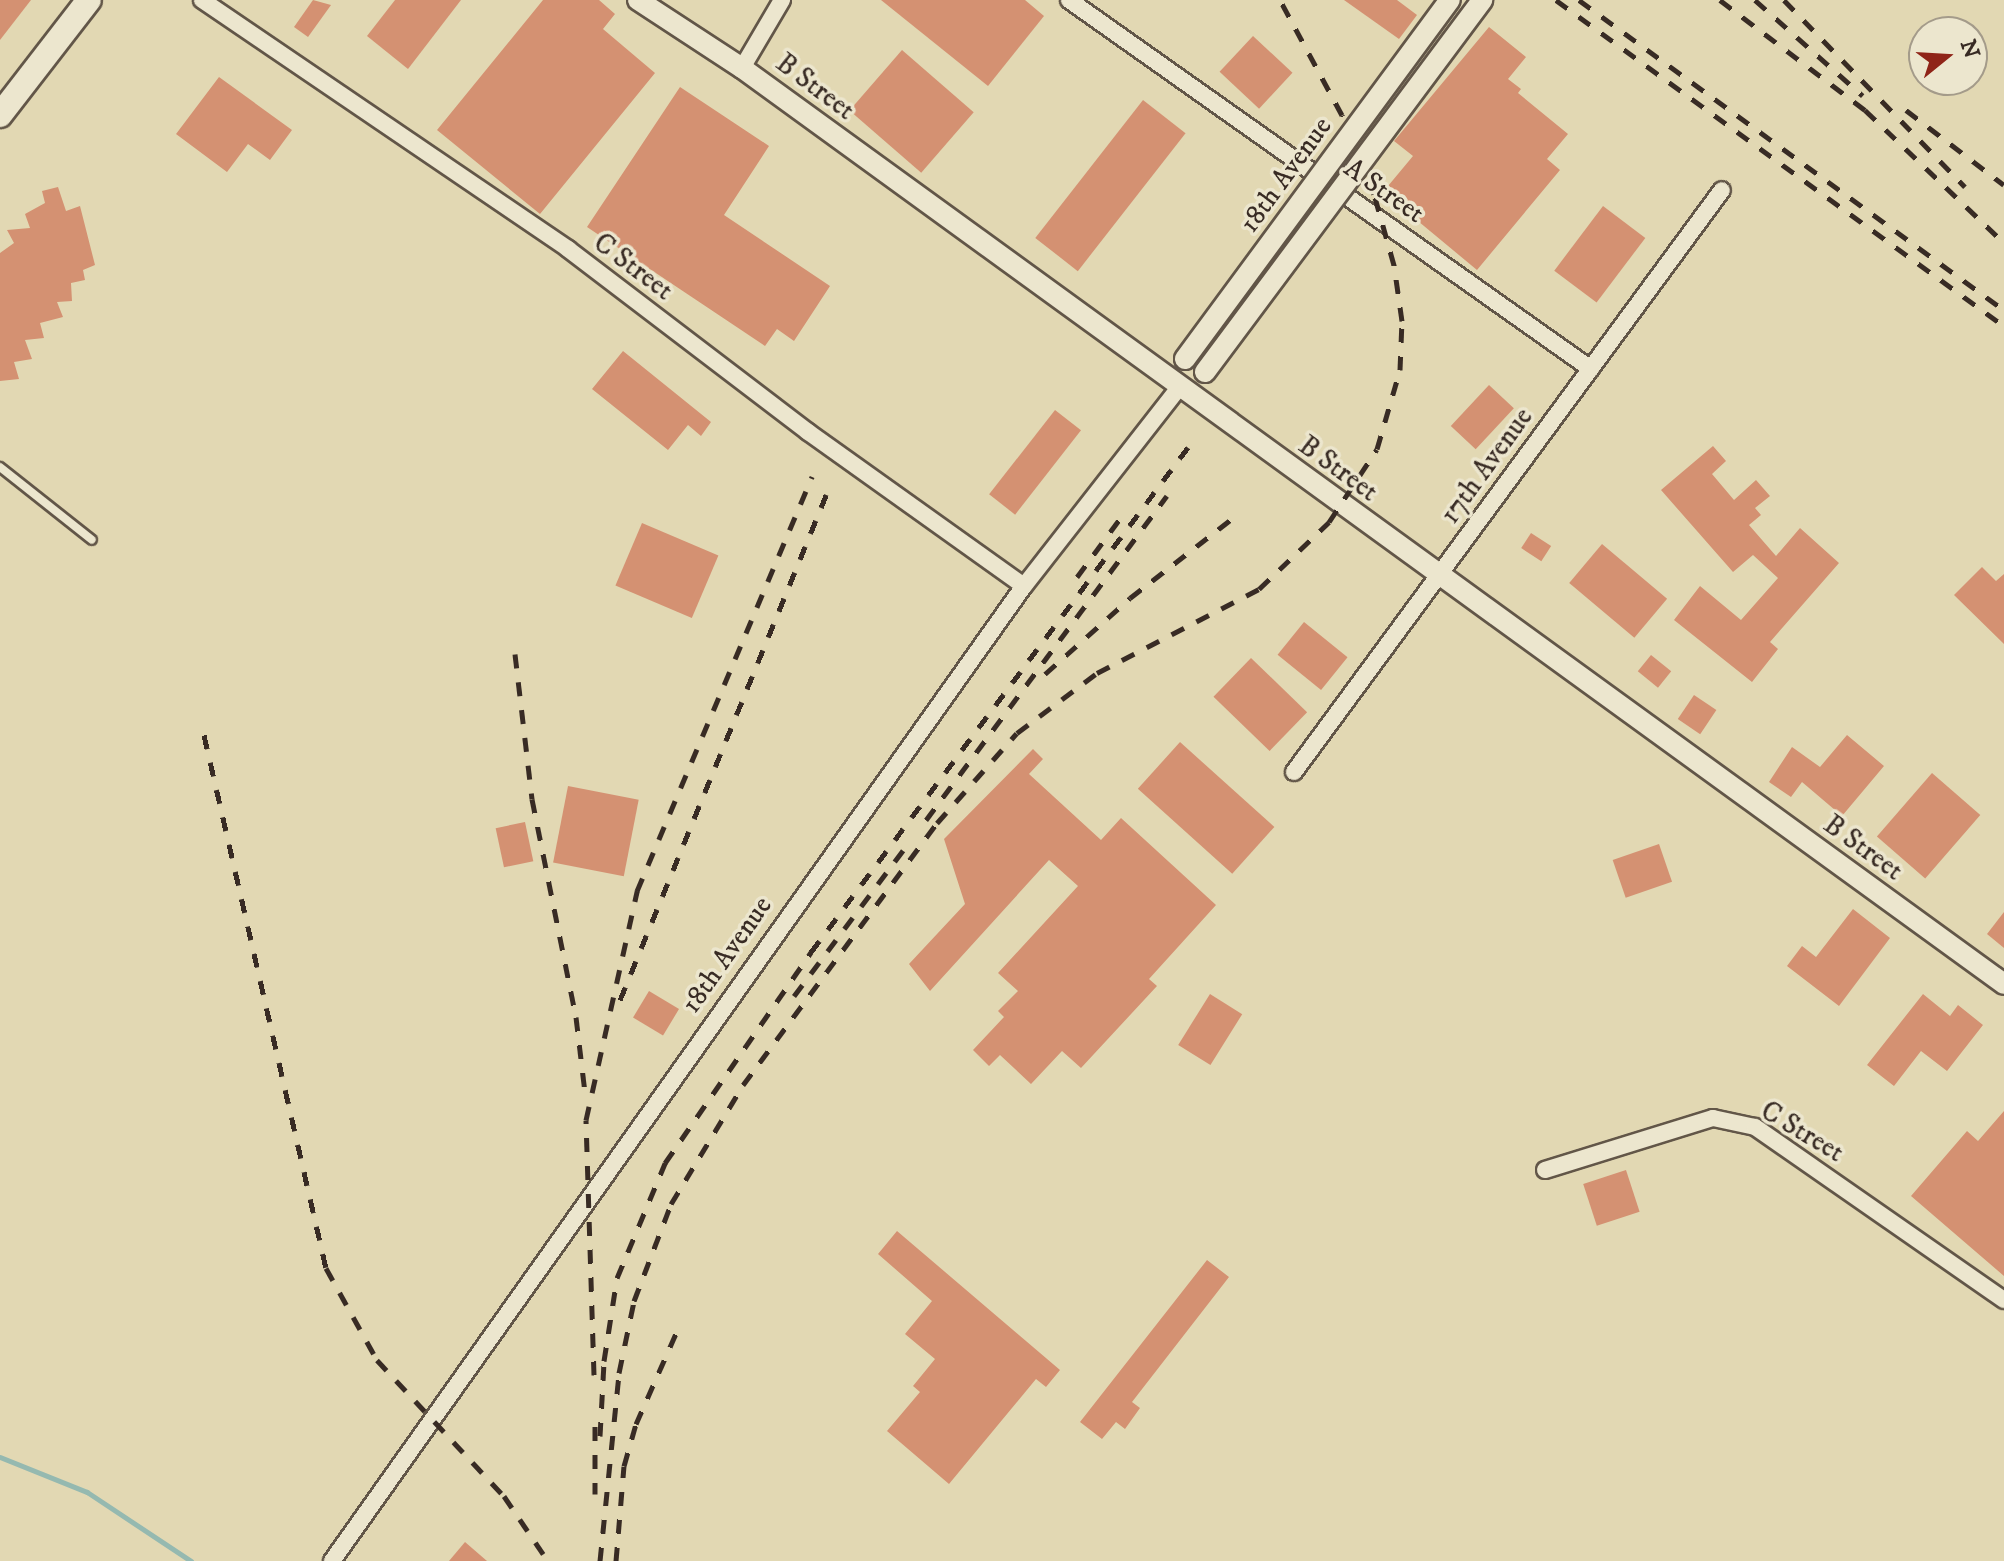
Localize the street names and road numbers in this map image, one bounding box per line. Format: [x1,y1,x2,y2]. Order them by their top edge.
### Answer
street label: B Street [769,47,861,127]
street label: 18th Avenue [1233,111,1339,239]
street label: A Street [1337,151,1431,231]
street label: C Street [587,226,679,308]
street label: 17th Avenue [1434,401,1540,531]
street label: B Street [1292,429,1384,509]
street label: B Street [1817,808,1909,888]
street label: 18th Avenue [675,890,779,1020]
street label: C Street [1754,1094,1850,1170]

